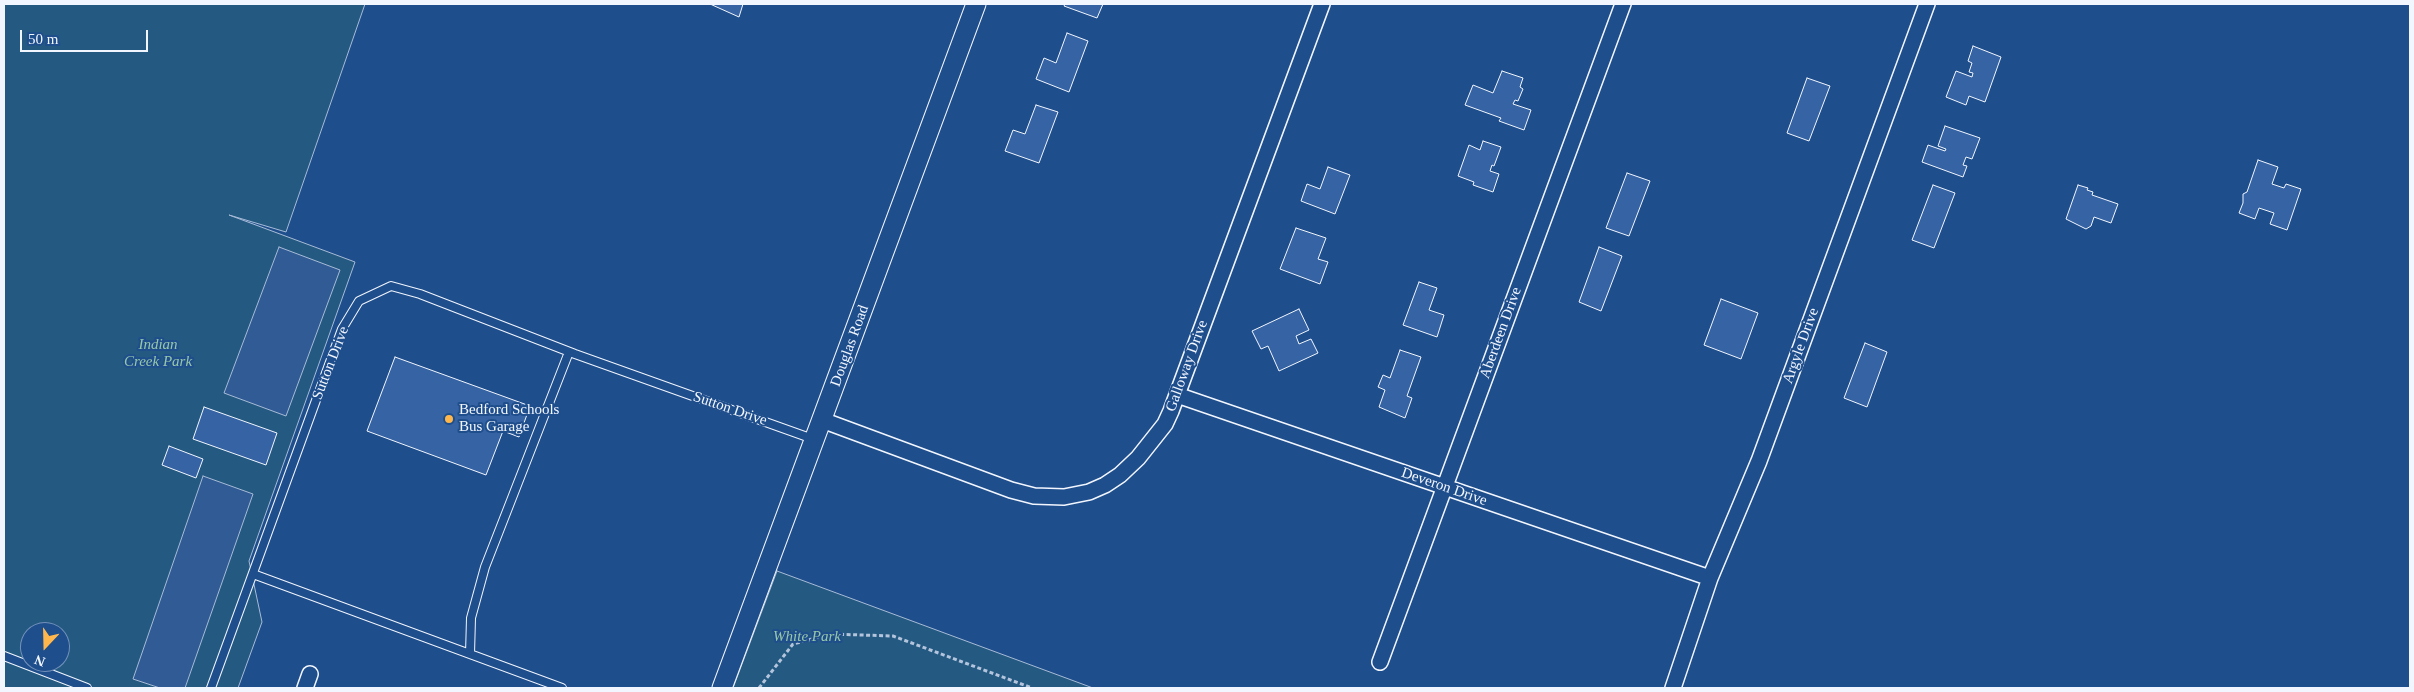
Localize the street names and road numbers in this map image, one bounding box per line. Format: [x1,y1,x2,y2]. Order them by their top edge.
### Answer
street label: Aberdeen Drive [1476,285,1526,381]
street label: Douglas Road [827,303,873,389]
street label: Argyle Drive [1779,306,1823,386]
street label: Galloway Drive [1162,318,1212,414]
street label: Sutton Drive [309,324,353,402]
street label: Sutton Drive [691,388,769,430]
street label: Deveron Drive [1399,464,1489,510]

